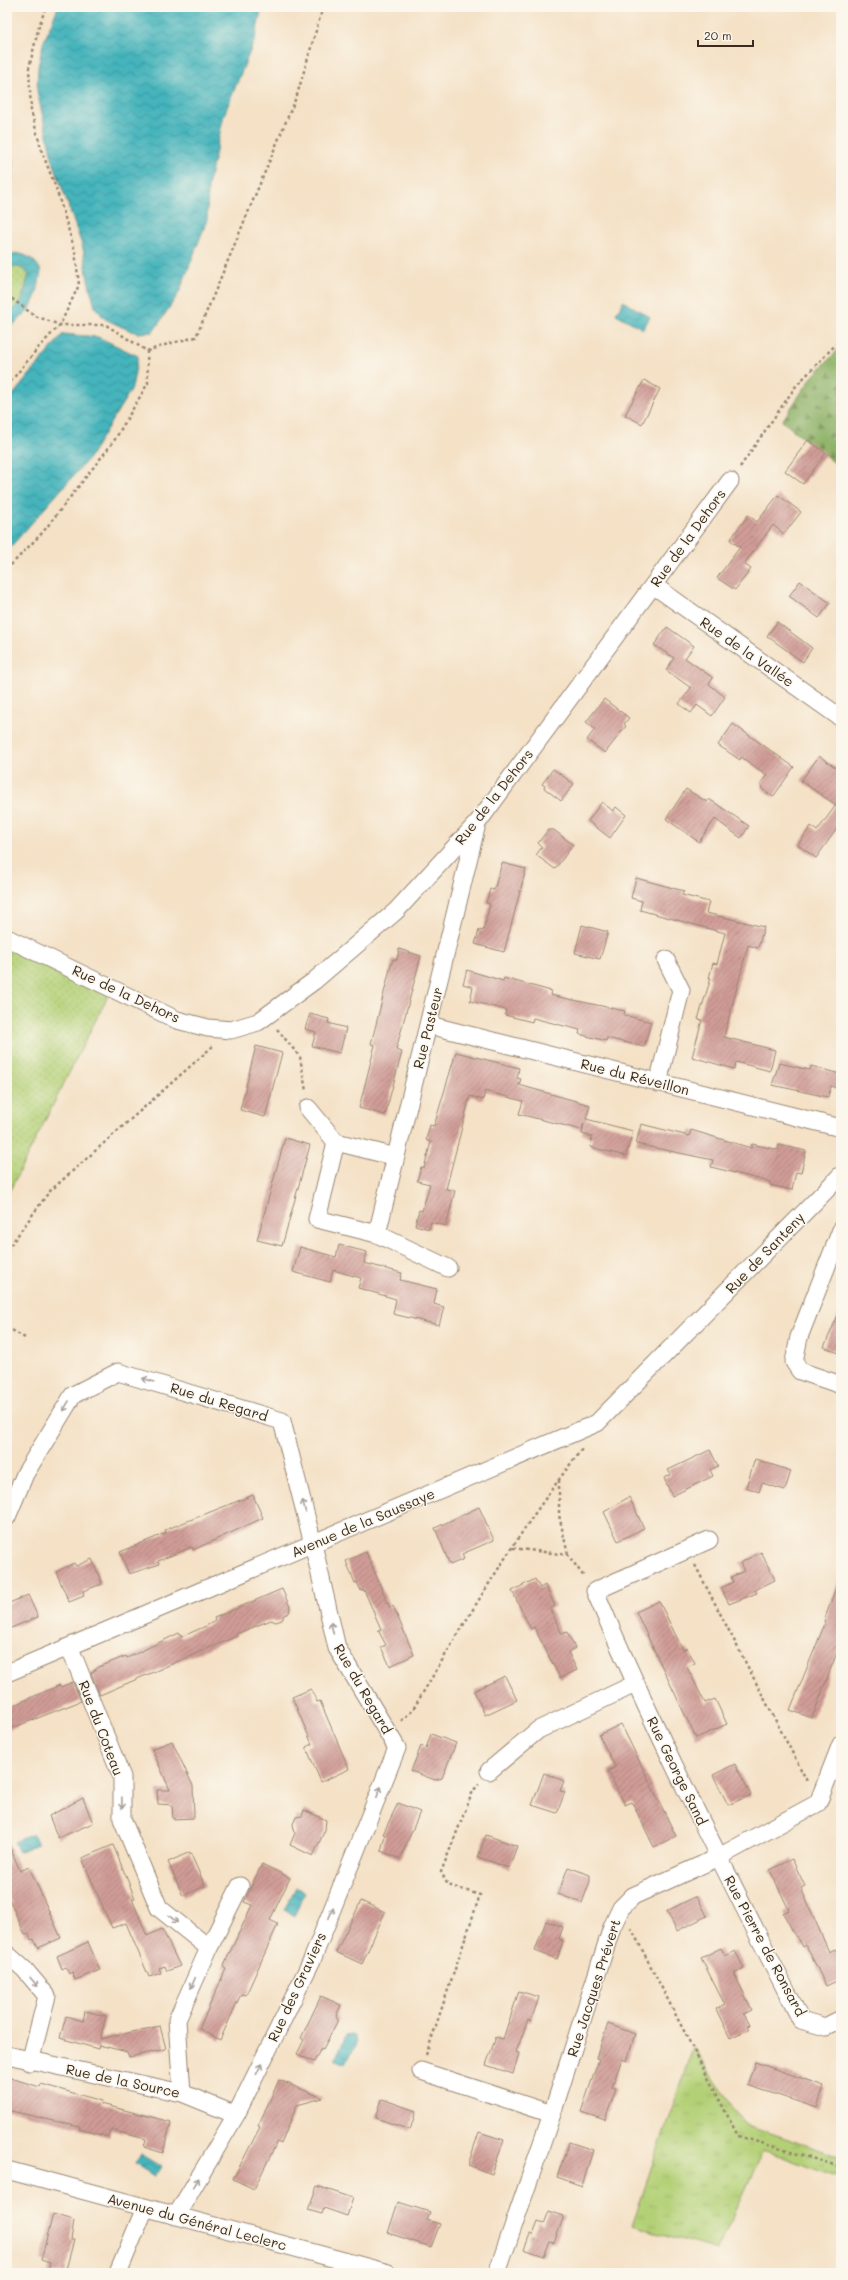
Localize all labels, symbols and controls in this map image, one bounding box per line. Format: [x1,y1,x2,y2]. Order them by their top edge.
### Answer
scale bar [698,22,753,48]
text: 20 m [704,27,732,43]
street label: Rue de la Dehors [646,485,730,591]
street label: Rue de la Vallée [697,612,798,691]
street label: Rue de la Dehors [450,745,537,849]
street label: Rue de la Dehors [69,960,183,1027]
street label: Rue Pasteur [408,985,447,1071]
street label: Rue du Réveillon [579,1054,691,1099]
street label: Rue de Santeny [721,1208,808,1297]
one-way arrow [141,1376,154,1383]
street label: Rue du Regard [168,1378,270,1425]
one-way arrow [62,1400,70,1412]
street label: Avenue de la Saussaye [288,1484,438,1561]
one-way arrow [300,1500,307,1513]
one-way arrow [328,1622,336,1635]
street label: Rue du Regard [330,1640,397,1737]
street label: Rue du Coteau [75,1678,128,1778]
street label: Rue George Sand [643,1713,712,1828]
one-way arrow [376,1787,383,1799]
one-way arrow [118,1796,126,1809]
street label: Rue Pierre de Ronsard [720,1872,811,2020]
one-way arrow [327,1908,335,1920]
one-way arrow [167,1915,178,1923]
street label: Rue Jacques Prévert [562,1916,625,2059]
street label: Rue des Graviers [263,1929,330,2045]
one-way arrow [30,1976,39,1987]
one-way arrow [189,1977,196,1989]
street label: Rue de la Source [64,2059,182,2102]
one-way arrow [256,2063,263,2075]
one-way arrow [192,2177,200,2189]
street label: Avenue du Général Leclerc [105,2188,289,2255]

